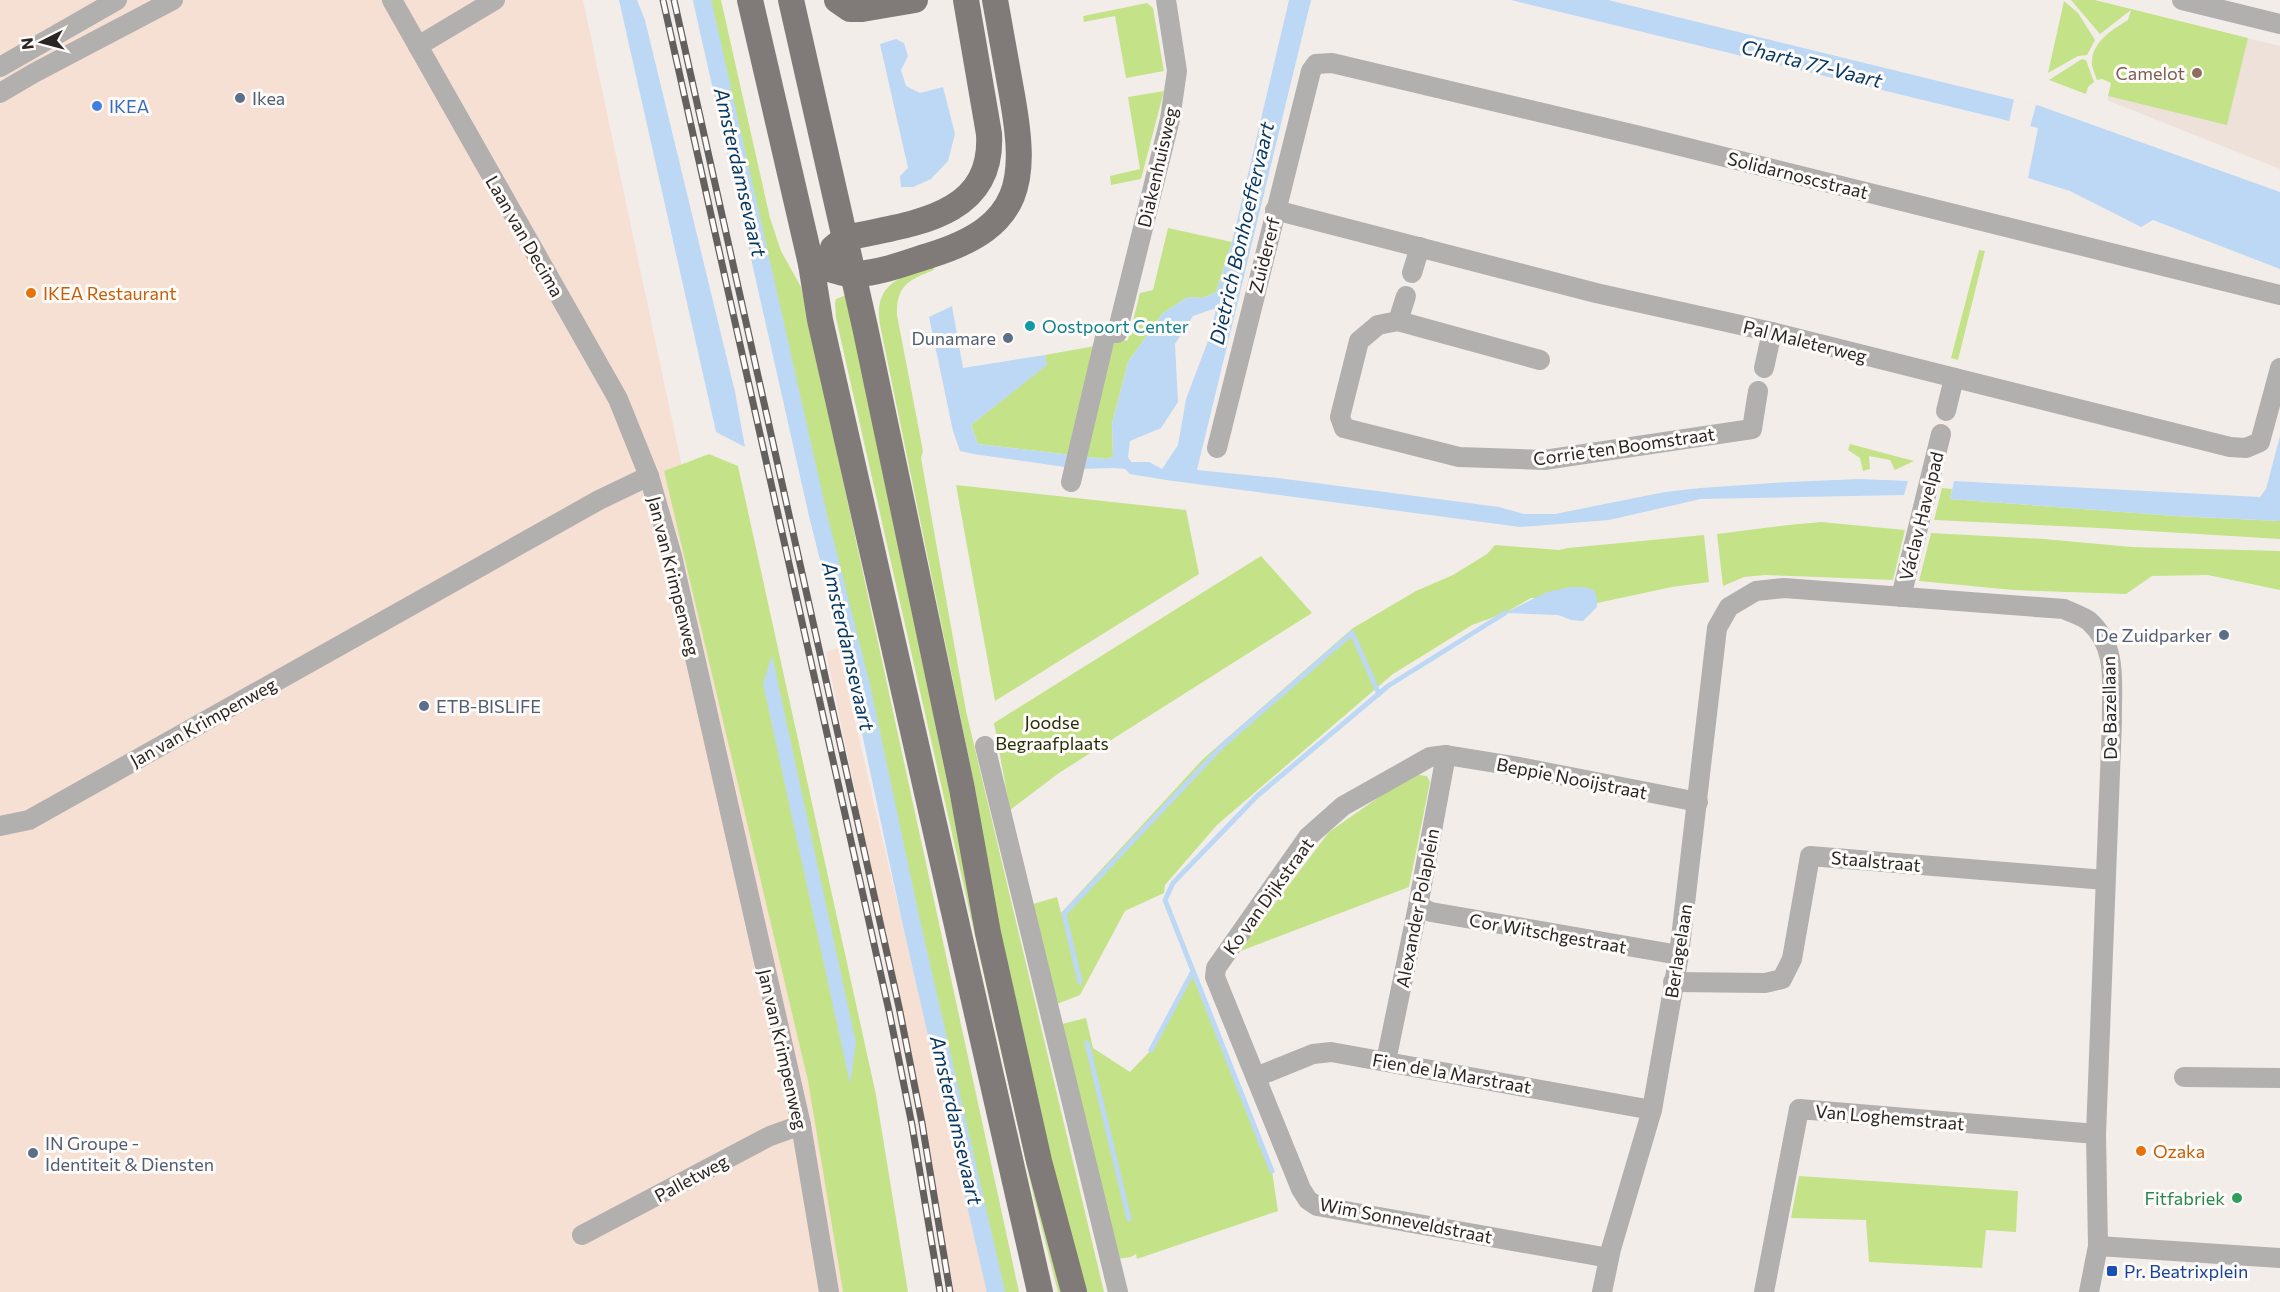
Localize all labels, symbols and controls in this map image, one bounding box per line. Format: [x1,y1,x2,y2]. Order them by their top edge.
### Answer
north arrow [12,12,72,72]
water label: Charta 77-Vaart [1739,34,1886,92]
text: N [17,37,37,51]
place label: Camelot [2115,62,2185,84]
marker: Camelot [2190,66,2204,80]
water label: Amsterdamsevaart [710,84,772,260]
place label: Ikea [252,87,285,109]
marker: Ikea [233,91,247,105]
place label: IKEA [109,95,149,117]
marker: IKEA [90,99,104,113]
street label: Diakenhuisweg [1132,104,1182,229]
water label: Dietrich Bonhoeffervaart [1204,119,1278,347]
street label: Solidarnoscstraat [1725,147,1871,203]
street label: Laan van Decima [481,171,569,301]
street label: Zuidererf [1244,214,1284,295]
place label: IKEA Restaurant [43,282,177,304]
marker: IKEA Restaurant [24,286,38,300]
place label: Oostpoort Center [1042,315,1189,337]
street label: Pal Maleterweg [1741,315,1869,367]
marker: Oostpoort Center [1023,319,1037,333]
place label: Dunamare [911,327,996,349]
marker: Dunamare [1001,331,1015,345]
street label: Corrie ten Boomstraat [1532,422,1716,470]
street label: Václav Havelpad [1894,449,1948,583]
street label: Jan van Krimpenweg [644,494,705,658]
water label: Amsterdamsevaart [818,558,880,734]
place label: De Zuidparker [2095,624,2212,646]
marker: De Zuidparker [2217,628,2231,642]
street label: De Bazellaan [2097,656,2121,760]
street label: Jan van Krimpenweg [126,673,280,771]
place label: ETB-BISLIFE [436,695,541,717]
marker: ETB-BISLIFE [417,699,431,713]
park label: Joodse Begraafplaats [995,711,1109,754]
street label: Beppie Nooijstraat [1495,753,1649,803]
street label: Alexander Polaplein [1391,827,1443,989]
street label: Ko van Dijkstraat [1218,833,1318,959]
street label: Staalstraat [1830,846,1922,876]
street label: Berlagelaan [1660,902,1696,1000]
street label: Cor Witschgestraat [1468,908,1628,958]
street label: Jan van Krimpenweg [754,967,812,1132]
water label: Amsterdamsevaart [926,1032,988,1208]
street label: Fien de la Marstraat [1371,1048,1533,1098]
street label: Van Loghemstraat [1814,1100,1966,1134]
place label: IN Groupe - Identiteit & Diensten [45,1132,214,1175]
place label: Ozaka [2153,1140,2205,1162]
marker: Ozaka [2134,1144,2148,1158]
marker: IN Groupe - Identiteit & Diensten [26,1146,40,1160]
street label: Palletweg [651,1149,732,1206]
place label: Fitfabriek [2145,1187,2225,1209]
marker: Fitfabriek [2230,1191,2244,1205]
street label: Wim Sonneveldstraat [1318,1192,1494,1248]
place label: Pr. Beatrixplein [2124,1260,2248,1282]
marker: Pr. Beatrixplein [2105,1264,2119,1278]

